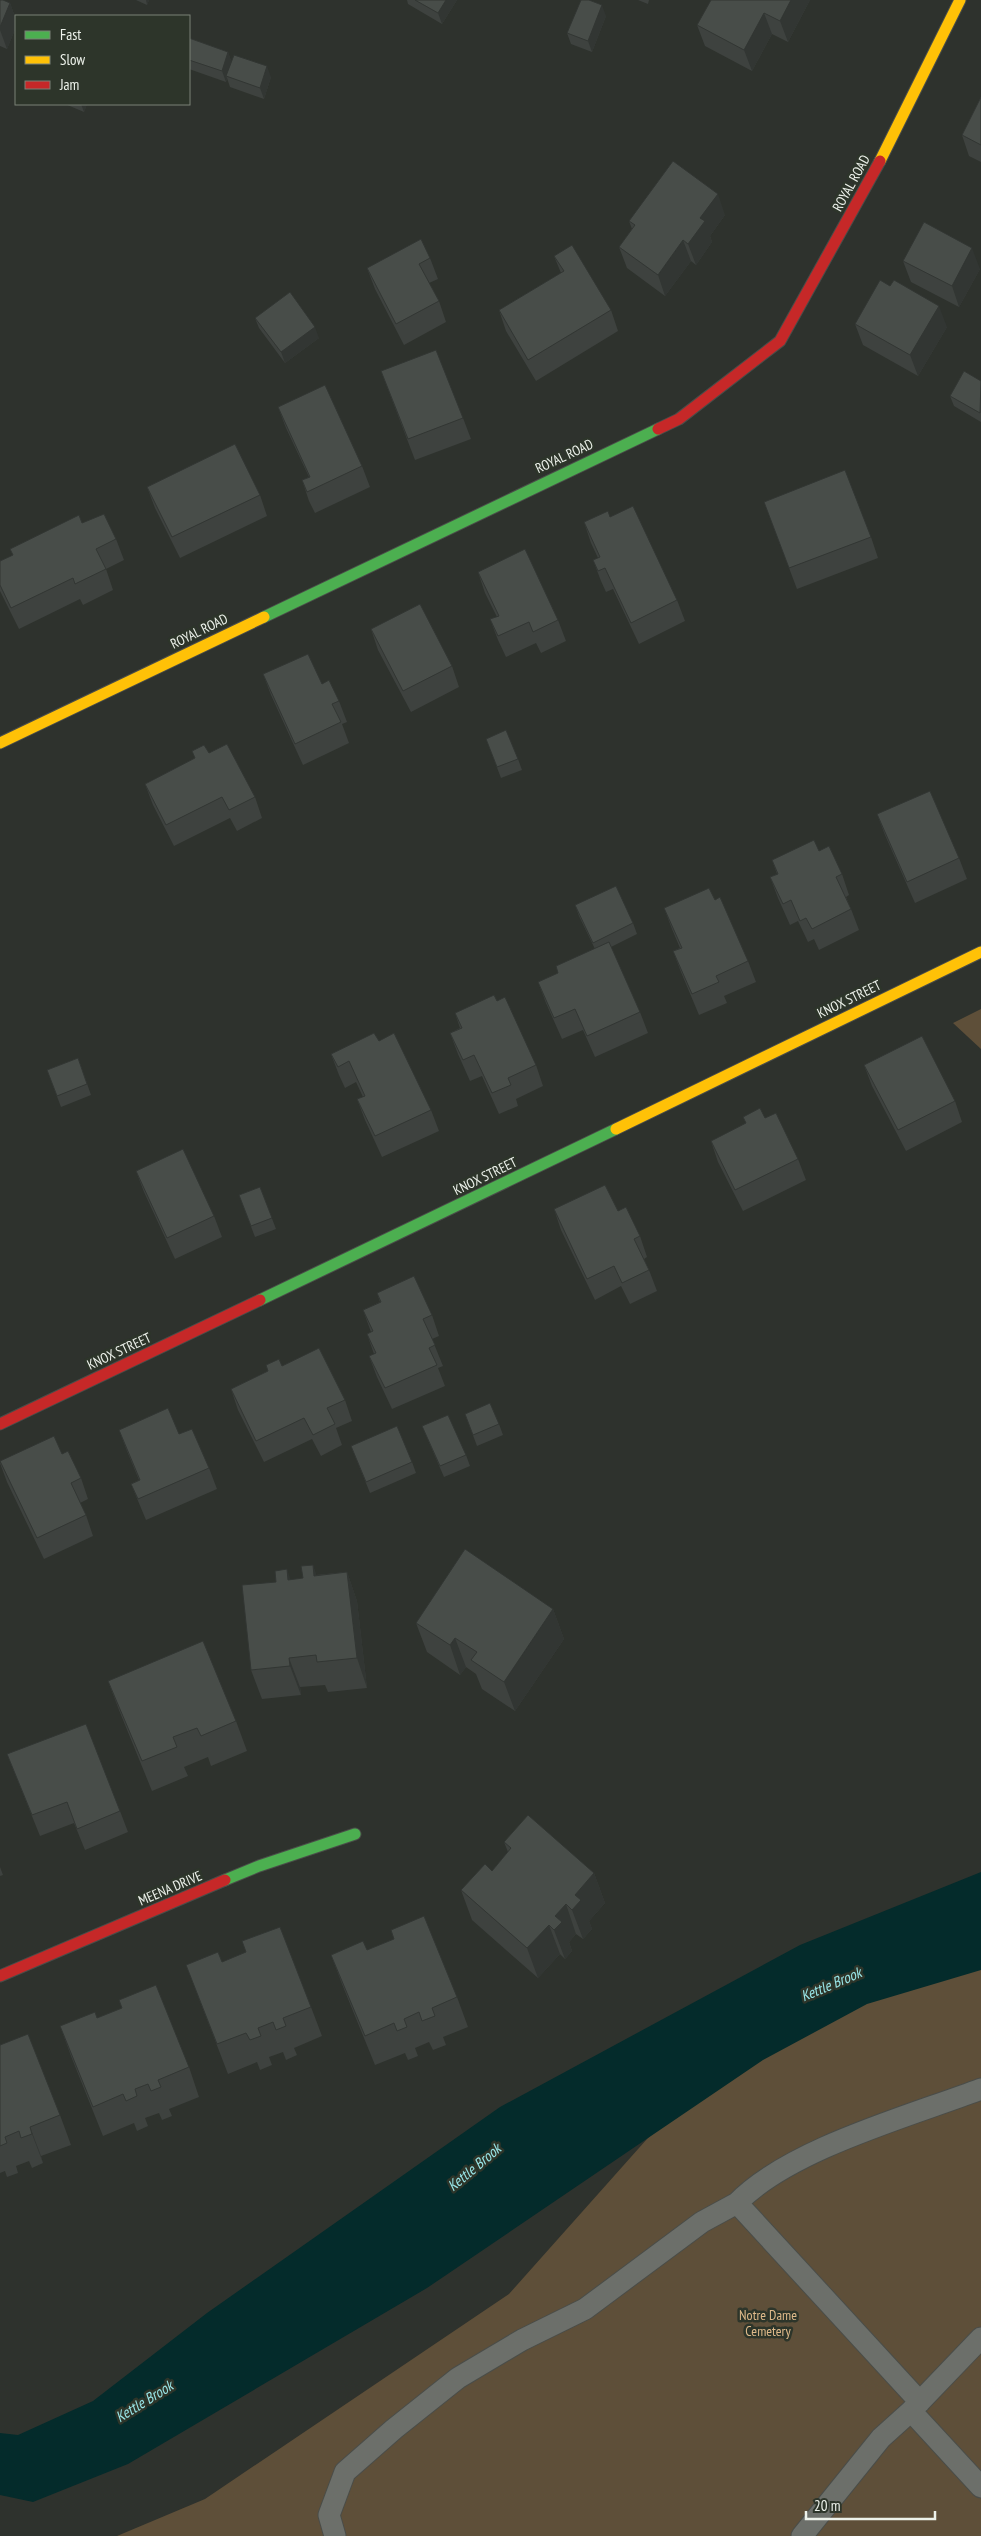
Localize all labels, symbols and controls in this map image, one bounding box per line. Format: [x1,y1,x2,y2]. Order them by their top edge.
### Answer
legend [15,15,190,105]
text: Fast [60,25,81,44]
text: Slow [60,50,85,69]
text: Jam [59,75,79,94]
street label: ROYAL ROAD [828,152,874,214]
street label: ROYAL ROAD [532,435,596,477]
street label: ROYAL ROAD [167,609,231,653]
street label: KNOX STREET [814,976,884,1022]
street label: KNOX STREET [450,1153,520,1199]
street label: KNOX STREET [84,1328,155,1374]
street label: MEENA DRIVE [135,1867,205,1909]
water label: Kettle Brook [798,1962,866,2005]
water label: Kettle Brook [443,2138,506,2195]
park label: Notre Dame Cemetery [739,2306,797,2340]
water label: Kettle Brook [112,2375,178,2426]
scale bar [806,2488,935,2520]
text: 20 m [814,2496,840,2515]

